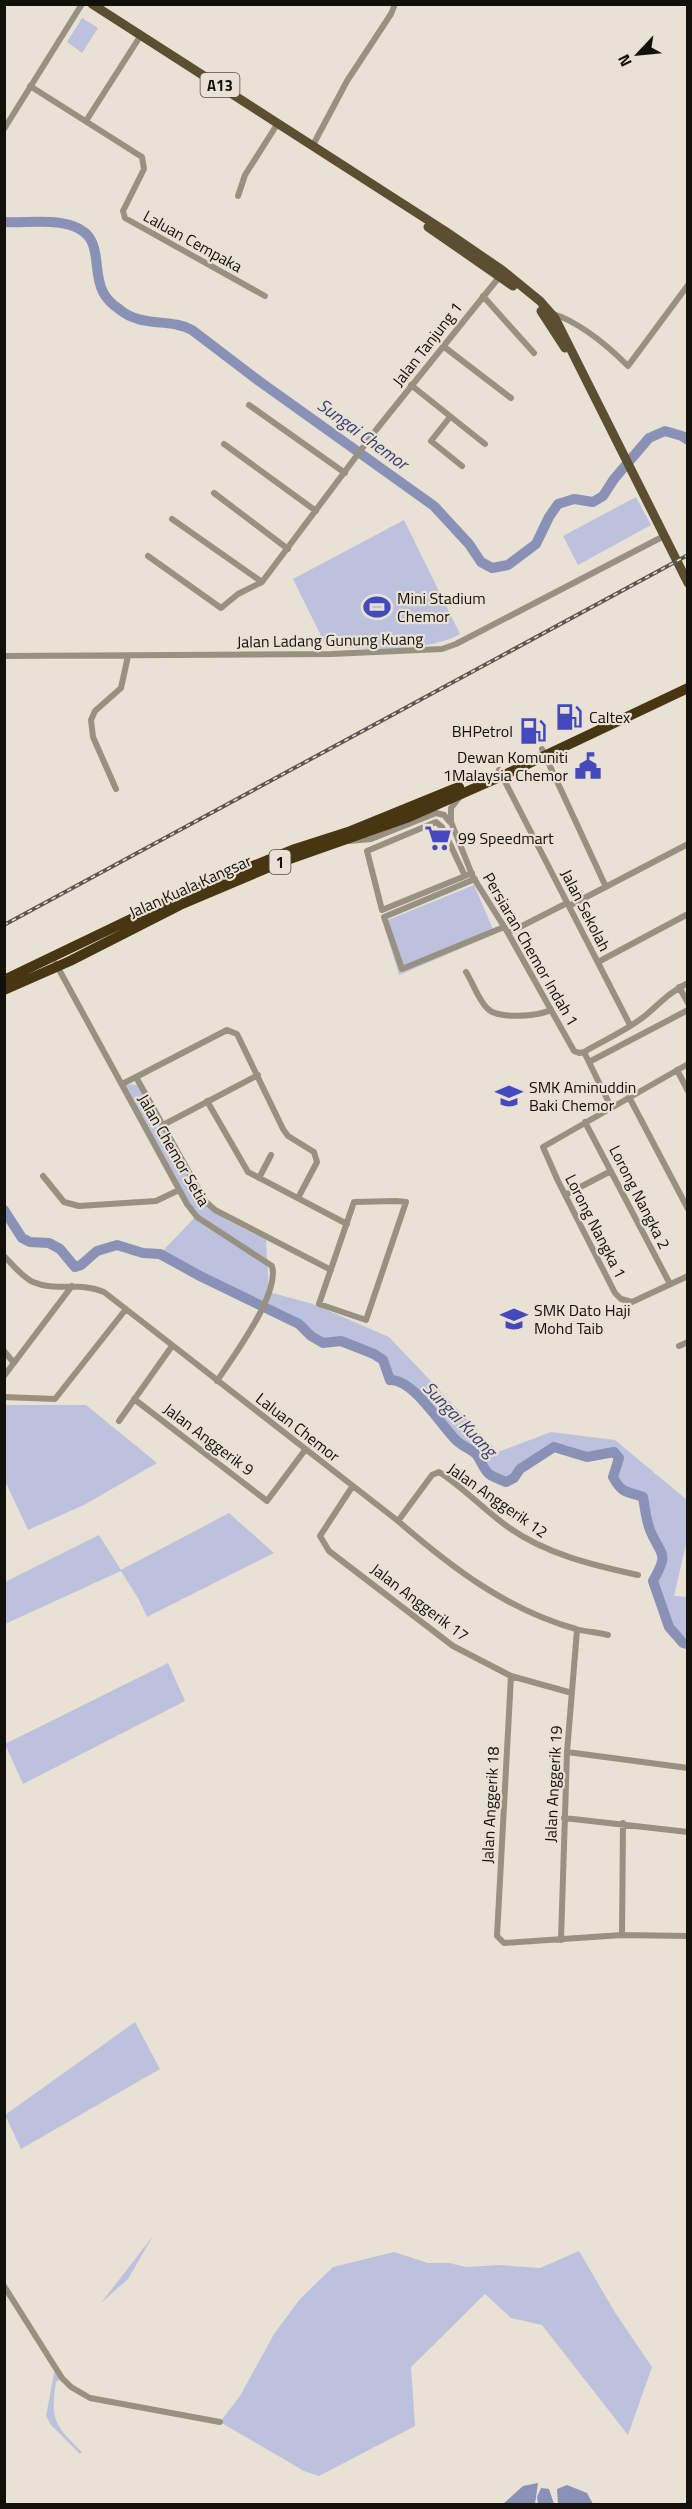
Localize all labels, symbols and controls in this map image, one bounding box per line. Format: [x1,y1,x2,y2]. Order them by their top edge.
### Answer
north arrow [608,24,668,84]
text: N [611,50,638,71]
road number: A13 [200,73,240,97]
street label: Laluan Cempaka [139,204,247,278]
street label: Jalan Tanjung 1 [386,297,468,391]
water label: Sungai Chemor [312,392,416,478]
place label: Mini Stadium Chemor [397,586,486,628]
sports icon: Mini Stadium Chemor [362,592,392,622]
street label: Jalan Ladang Gunung Kuang [236,626,424,654]
fuel station icon: Caltex [554,702,584,732]
place label: Caltex [589,705,630,729]
fuel station icon: BHPetrol [518,716,548,746]
place label: BHPetrol [452,719,513,743]
place label: Dewan Komuniti 1Malaysia Chemor [443,745,568,787]
public building icon: Dewan Komuniti 1Malaysia Chemor [573,751,603,781]
supermarket icon: 99 Speedmart [423,823,453,853]
place label: 99 Speedmart [458,826,554,850]
street label: Jalan Kuala Kangsar [125,848,256,924]
road number: 1 [270,850,290,874]
street label: Jalan Sekolah [555,865,617,955]
street label: Persiaran Chemor Indah 1 [477,868,585,1030]
place label: SMK Aminuddin Baki Chemor [529,1075,636,1117]
school or university icon: SMK Aminuddin Baki Chemor [494,1081,524,1111]
street label: Jalan Chemor Setia [132,1089,216,1211]
street label: Lorong Nangka 2 [603,1141,677,1253]
street label: Lorong Nangka 1 [559,1170,633,1282]
place label: SMK Dato Haji Mohd Taib [534,1298,630,1340]
school or university icon: SMK Dato Haji Mohd Taib [499,1304,529,1334]
water label: Sungai Kuang [417,1375,505,1465]
street label: Laluan Chemor [251,1387,345,1468]
street label: Jalan Anggerik 9 [159,1397,259,1481]
street label: Jalan Anggerik 12 [443,1457,553,1543]
street label: Jalan Anggerik 17 [366,1557,474,1647]
street label: Jalan Anggerik 19 [538,1725,568,1843]
street label: Jalan Anggerik 18 [475,1746,505,1864]

